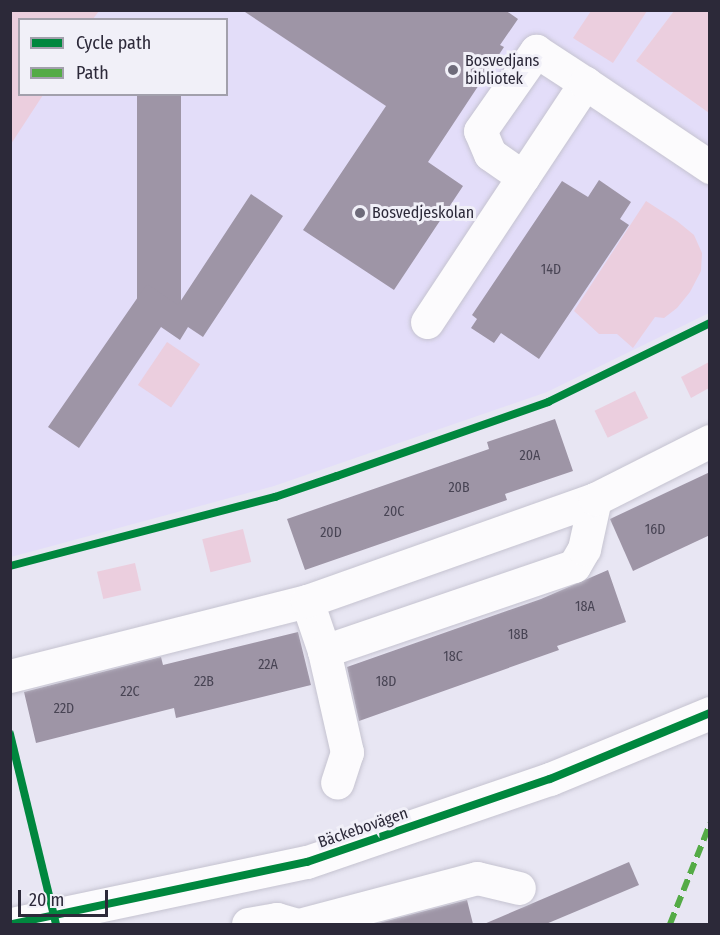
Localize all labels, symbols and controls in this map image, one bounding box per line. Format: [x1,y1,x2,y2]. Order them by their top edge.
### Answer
legend [18,18,228,96]
text: Cycle path [76,32,151,54]
place label: Bosvedjans bibliotek [465,51,539,89]
text: Path [76,62,109,84]
marker: Bosvedjans bibliotek [446,63,460,77]
place label: Bosvedjeskolan [372,203,474,223]
marker: Bosvedjeskolan [353,206,367,220]
house number: 14D [541,262,561,278]
house number: 20A [520,448,540,464]
house number: 20B [448,480,470,496]
house number: 20C [384,504,404,520]
house number: 16D [645,522,665,538]
house number: 20D [320,525,342,541]
house number: 18A [575,599,595,615]
house number: 18B [508,627,528,643]
house number: 18C [443,649,463,665]
house number: 22A [258,657,278,673]
house number: 22B [194,674,214,690]
house number: 18D [376,674,396,690]
house number: 22C [120,684,140,700]
house number: 22D [54,701,74,717]
street label: Bäckebovägen [316,804,410,852]
scale bar [21,878,111,916]
text: 20 m [29,889,64,911]

